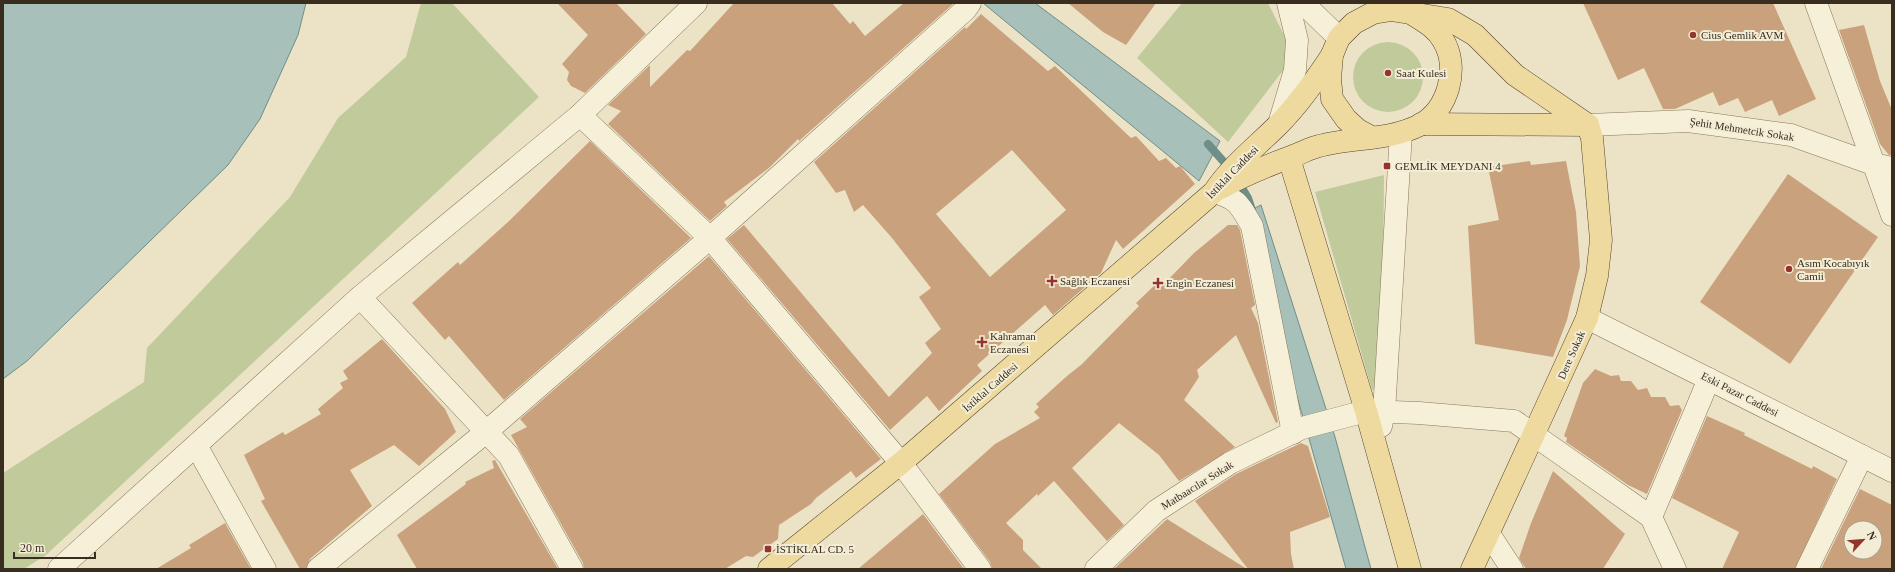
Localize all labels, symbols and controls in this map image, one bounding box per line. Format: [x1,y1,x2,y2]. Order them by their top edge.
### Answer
place label: Cius Gemlik AVM [1701,29,1784,41]
marker: Cius Gemlik AVM [1688,30,1698,40]
place label: Saat Kulesi [1396,67,1446,79]
marker: Saat Kulesi [1383,68,1393,78]
street label: Şehit Mehmetcik Sokak [1689,115,1796,143]
street label: İstiklal Caddesi [1204,143,1260,201]
place label: GEMLİK MEYDANI 4 [1395,160,1501,172]
marker: GEMLİK MEYDANI 4 [1382,161,1392,171]
place label: Asım Kocabıyık Camii [1797,257,1870,282]
marker: Asım Kocabıyık Camii [1784,264,1794,274]
place label: Sağlık Eczanesi [1060,275,1130,287]
marker: Sağlık Eczanesi [1047,276,1057,286]
place label: Engin Eczanesi [1166,277,1234,289]
marker: Engin Eczanesi [1153,278,1163,288]
street label: Dere Sokak [1555,329,1587,381]
place label: Kahraman Eczanesi [990,330,1036,355]
marker: Kahraman Eczanesi [977,337,987,347]
street label: İstiklal Caddesi [960,360,1020,414]
street label: Eski Pazar Caddesi [1699,369,1781,419]
street label: Matbaacılar Sokak [1159,458,1236,512]
north arrow [1843,520,1883,560]
text: N [1865,529,1879,542]
scale bar [14,534,95,560]
text: 20 m [20,541,45,555]
place label: İSTİKLAL CD. 5 [776,543,855,555]
marker: İSTİKLAL CD. 5 [763,544,773,554]

